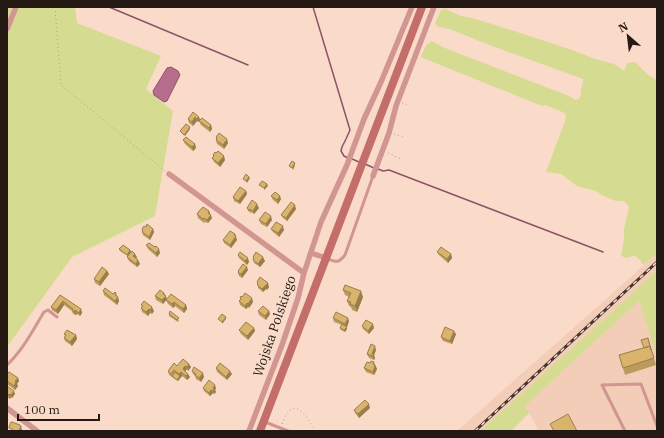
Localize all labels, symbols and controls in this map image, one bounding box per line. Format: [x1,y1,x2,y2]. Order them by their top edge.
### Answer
north arrow [608,16,648,56]
text: N [616,19,631,35]
street label: Wojska Polskiego [249,273,300,379]
scale bar [18,396,99,422]
text: 100 m [24,402,60,417]

